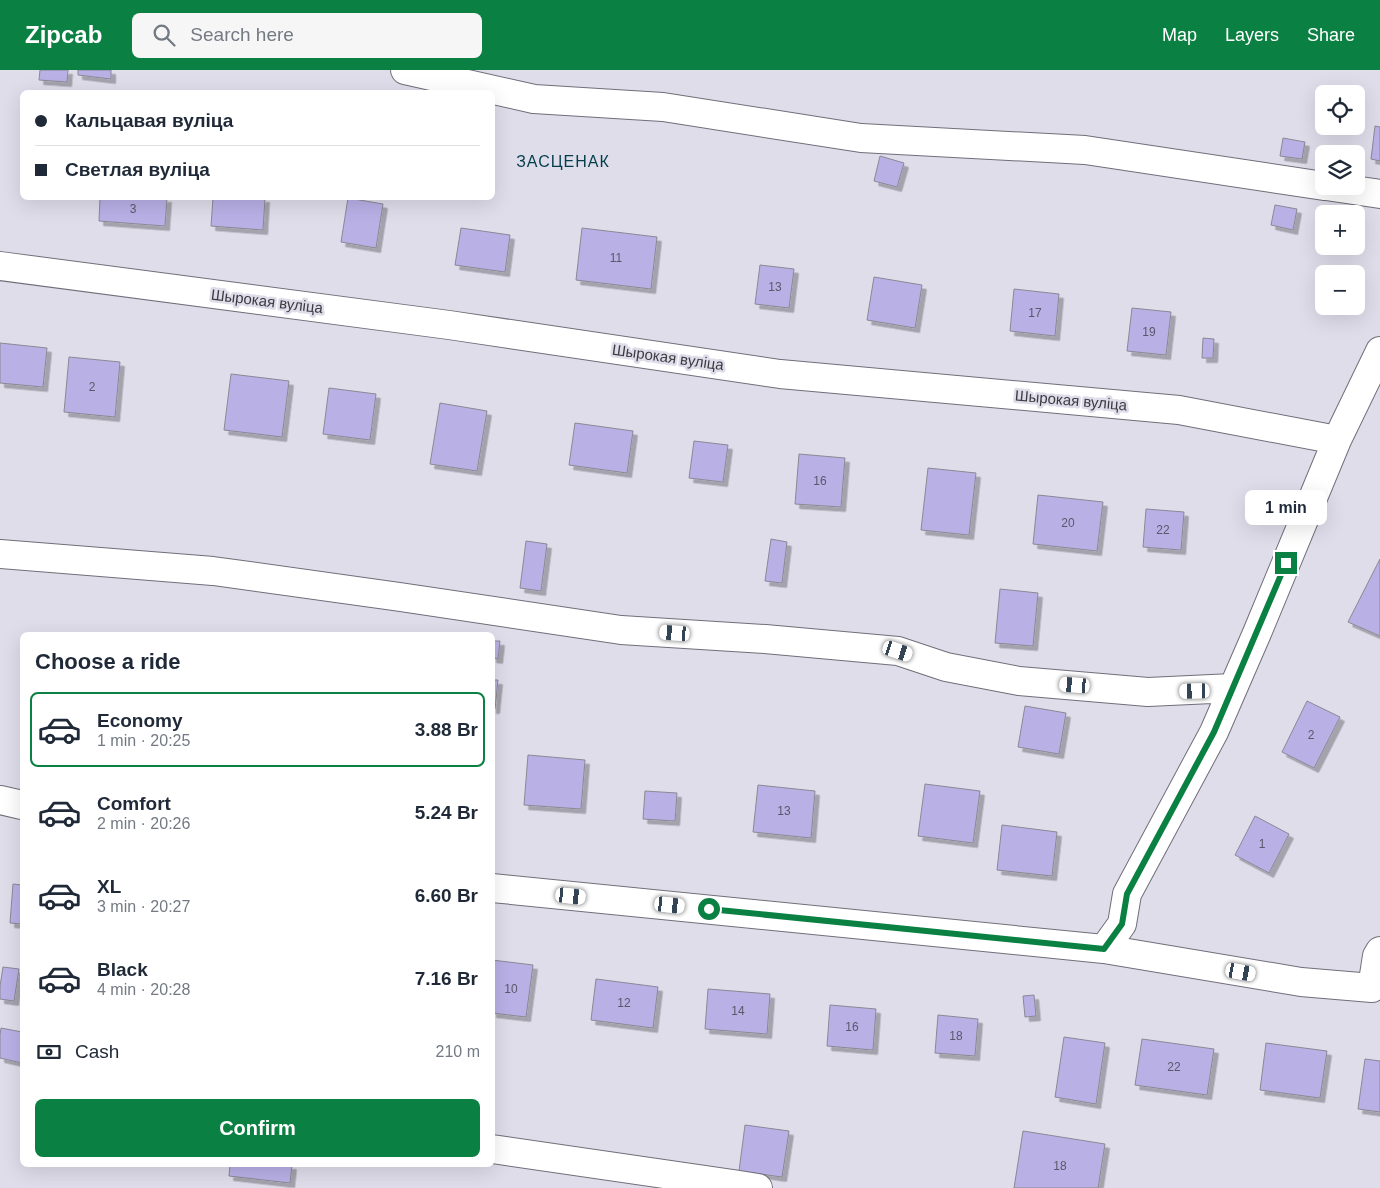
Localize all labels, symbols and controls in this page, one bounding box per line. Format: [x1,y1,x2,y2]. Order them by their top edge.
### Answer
search box [132,13,482,58]
text: Zipcab [25,21,102,48]
icon: search [150,21,178,49]
text: Search here [190,24,294,45]
text: Map [1162,25,1197,45]
text: Layers [1225,25,1279,45]
text: Share [1307,25,1355,45]
map controls [1315,85,1365,315]
button: locate [1315,85,1365,135]
text: Кальцавая вуліца [65,110,233,131]
button: layers [1315,145,1365,195]
district label: ЗАСЦЕНАК [516,153,610,170]
text: Светлая вуліца [65,159,210,180]
house number: 3 [130,202,137,216]
button: + [1315,205,1365,255]
house number: 11 [610,251,623,265]
button: − [1315,265,1365,315]
house number: 13 [768,280,782,294]
street label: Шырокая вуліца [210,286,325,316]
house number: 17 [1028,306,1042,320]
house number: 19 [1142,325,1156,339]
street label: Шырокая вуліца [611,341,726,373]
house number: 2 [89,380,96,394]
street label: Шырокая вуліца [1014,387,1128,413]
house number: 16 [813,474,827,488]
callout: 1 min [1245,490,1327,526]
text: 1 min [1265,499,1307,516]
house number: 20 [1061,516,1075,530]
house number: 22 [1156,523,1170,537]
route end [1275,552,1297,574]
car [659,624,690,642]
car [881,639,914,663]
text: Choose a ride [35,649,180,674]
car [1059,676,1090,694]
car [1179,683,1210,699]
icon: car [37,707,82,752]
text: Economy [97,710,183,731]
text: 3.88 Br [415,719,478,740]
house number: 2 [1308,728,1315,742]
text: 1 min · 20:25 [97,732,190,749]
icon: car [37,790,82,835]
text: Comfort [97,793,171,814]
text: 5.24 Br [415,802,478,823]
house number: 13 [777,804,791,818]
text: 2 min · 20:26 [97,815,190,832]
house number: 1 [1259,837,1266,851]
icon: car [37,873,82,918]
text: XL [97,876,121,897]
text: 6.60 Br [415,885,478,906]
car [555,887,586,905]
car [654,896,685,914]
text: 3 min · 20:27 [97,898,190,915]
route start [698,898,720,920]
icon: car [37,956,82,1001]
text: Black [97,959,148,980]
car [1224,962,1257,982]
text: 7.16 Br [415,968,478,989]
text: 4 min · 20:28 [97,981,190,998]
house number: 10 [504,982,518,996]
house number: 12 [617,996,631,1010]
house number: 14 [731,1004,745,1018]
house number: 16 [845,1020,859,1034]
house number: 18 [949,1029,963,1043]
icon: cash [35,1038,63,1066]
text: Cash [75,1041,119,1062]
text: 210 m [436,1043,480,1060]
house number: 22 [1167,1060,1181,1074]
button: Confirm [35,1099,480,1157]
house number: 18 [1053,1159,1067,1173]

